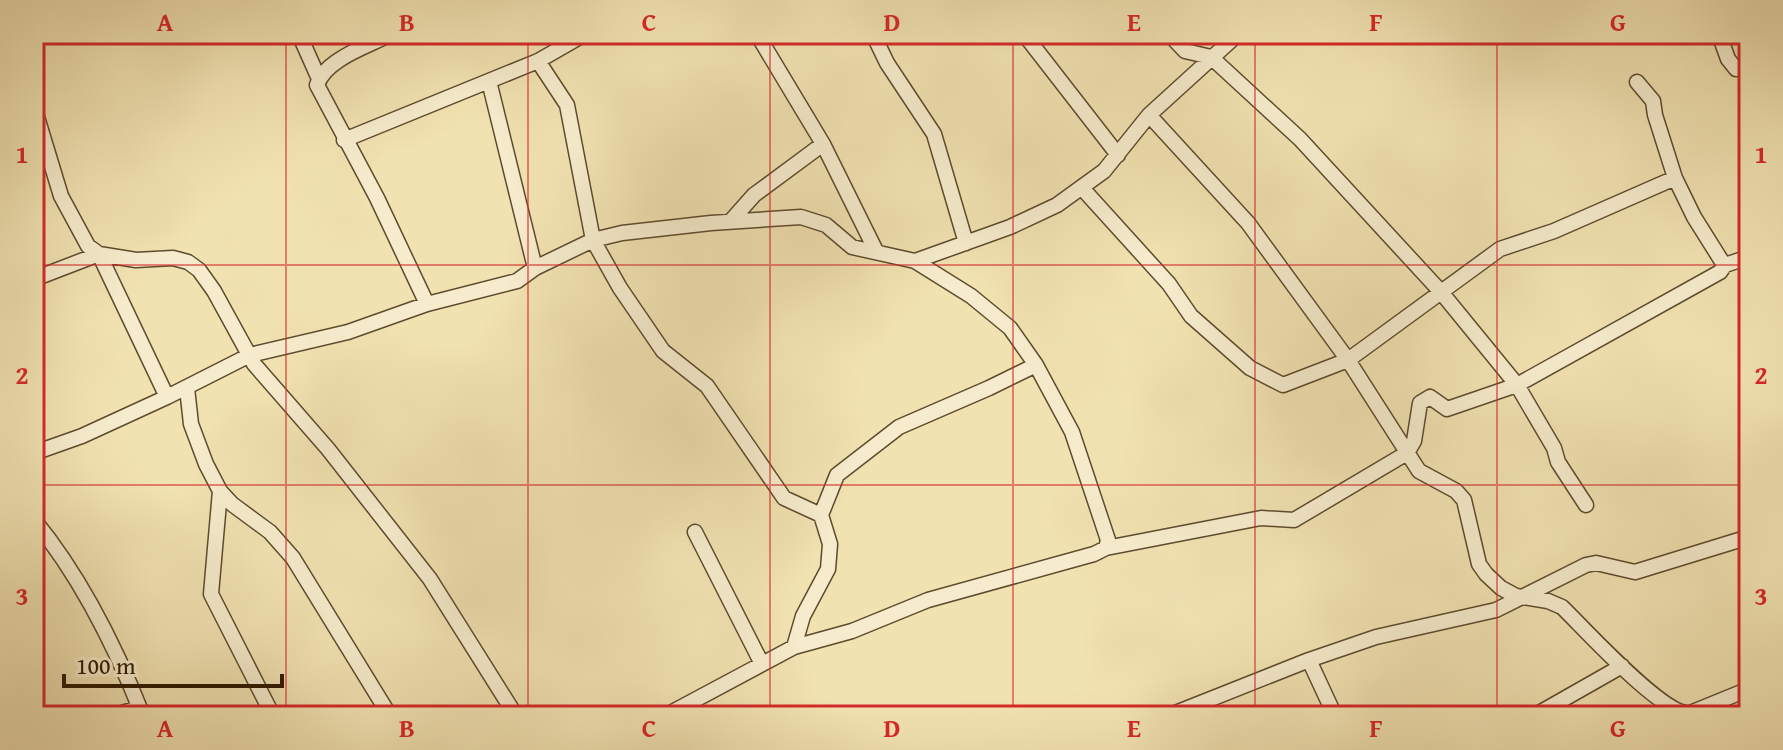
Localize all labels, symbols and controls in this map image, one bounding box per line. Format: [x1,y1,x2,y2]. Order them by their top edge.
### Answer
text: A [157,2,174,41]
text: B [399,2,415,41]
text: C [642,2,656,41]
text: D [884,2,900,41]
text: E [1127,2,1141,41]
text: F [1369,2,1383,41]
text: G [1610,2,1626,41]
text: 1 [15,134,29,173]
text: 1 [1754,134,1768,173]
text: 2 [15,355,29,394]
text: 2 [1754,355,1768,394]
text: 3 [15,576,29,615]
text: 3 [1754,576,1768,615]
scale bar [64,638,282,688]
text: 100 m [76,648,136,683]
text: A [157,708,174,747]
text: B [399,708,415,747]
text: C [642,708,656,747]
text: D [884,708,900,747]
text: E [1127,708,1141,747]
text: F [1369,708,1383,747]
text: G [1610,708,1626,747]

